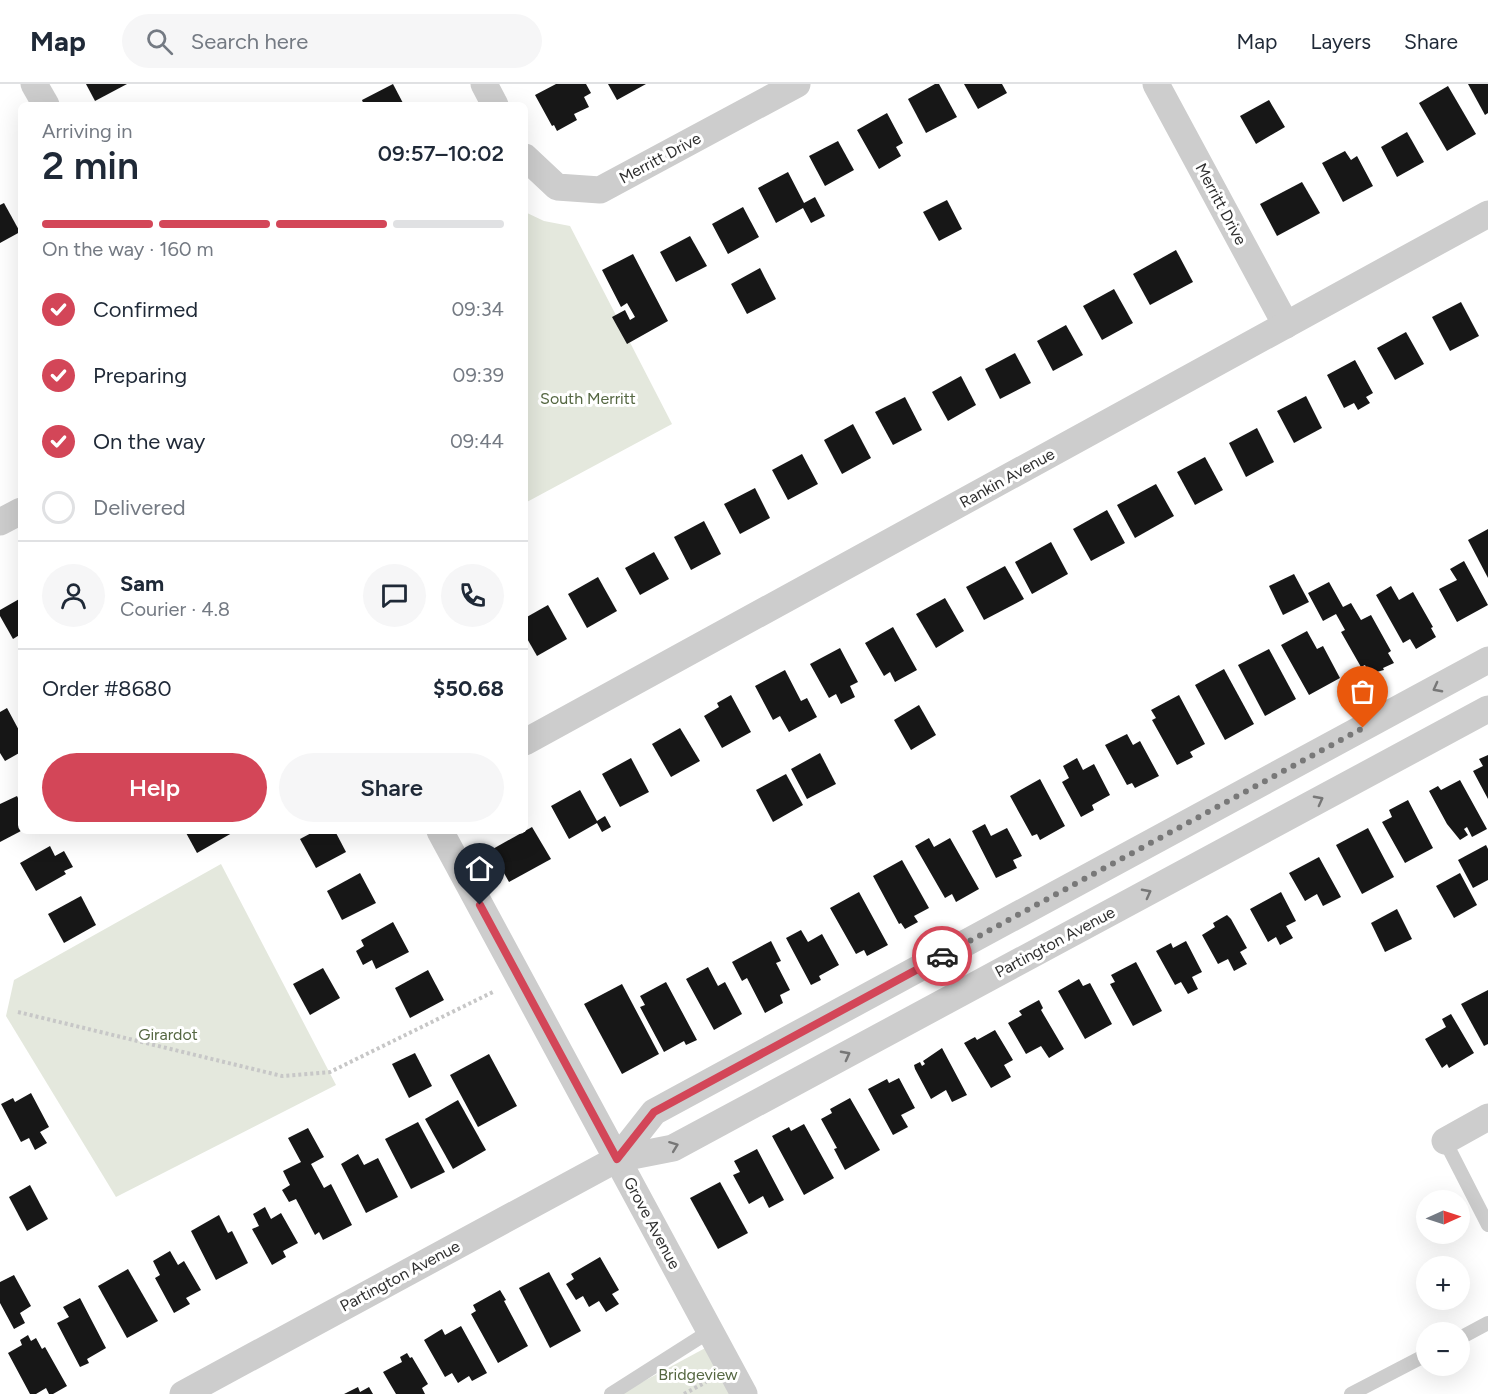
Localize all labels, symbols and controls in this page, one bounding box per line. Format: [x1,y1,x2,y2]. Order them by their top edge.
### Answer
search box [122,14,542,68]
text: Map [30,24,86,58]
icon: search [143,25,176,58]
text: Search here [191,28,308,55]
text: Map [1237,29,1277,54]
text: Layers [1310,29,1371,54]
text: Share [1404,29,1458,54]
text: Arriving in [42,119,132,143]
street label: Merritt Drive [616,128,704,187]
text: 09:57–10:02 [378,140,504,167]
text: 2 min [42,142,139,189]
street label: Merritt Drive [1192,160,1251,248]
text: On the way · 160 m [42,237,214,261]
icon: check [42,293,75,326]
text: Confirmed [93,296,198,323]
text: 09:34 [452,297,504,321]
icon: check [42,359,75,392]
text: Preparing [93,362,187,389]
text: 09:39 [453,363,504,387]
park label: South Merritt [540,389,636,408]
icon: check [42,425,75,458]
text: On the way [93,428,205,455]
text: 09:44 [450,429,504,453]
street label: Rankin Avenue [956,444,1058,512]
text: Delivered [93,494,186,521]
button: person [42,564,105,627]
button: chat [363,564,426,627]
button: phone [441,564,504,627]
text: Sam [120,570,164,597]
text: Courier · 4.8 [120,597,230,621]
pin [1337,666,1388,728]
text: Order #8680 [42,675,172,702]
text: $50.68 [433,675,504,702]
icon: bag [1346,675,1379,708]
one-way arrow [1432,681,1443,692]
button: Help [42,753,267,822]
button: Share [279,753,504,822]
one-way arrow [1313,796,1323,807]
pin [454,843,505,905]
icon: home [463,852,496,885]
one-way arrow [1141,889,1151,900]
street label: Partington Avenue [992,902,1118,982]
courier [912,926,972,986]
icon: car [926,940,959,973]
park label: Girardot [138,1025,198,1044]
one-way arrow [840,1051,850,1062]
one-way arrow [667,1141,678,1153]
street label: Grove Avenue [620,1174,684,1273]
north arrow [1416,1190,1470,1244]
map controls [1416,1190,1470,1376]
street label: Partington Avenue [337,1236,463,1316]
button: + [1416,1256,1470,1310]
button: − [1416,1322,1470,1376]
park label: Bridgeview [658,1365,738,1384]

